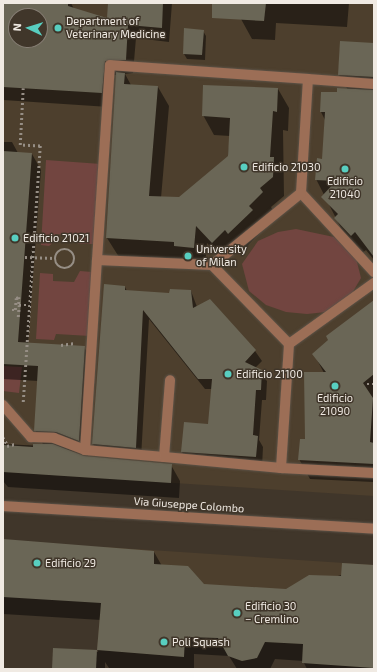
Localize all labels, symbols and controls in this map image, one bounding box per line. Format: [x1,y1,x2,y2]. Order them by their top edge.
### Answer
north arrow [8,8,48,48]
place label: Department of Veterinary Medicine [66,15,166,41]
text: N [10,23,23,32]
marker: Department of Veterinary Medicine [53,23,63,33]
place label: Edificio 21030 [252,160,321,174]
marker: Edificio 21030 [239,162,249,172]
marker: Edificio 21040 [340,164,350,174]
place label: Edificio 21040 [327,175,363,201]
place label: Edificio 21021 [23,231,89,245]
marker: Edificio 21021 [10,233,20,243]
place label: University of Milan [196,243,247,269]
marker: University of Milan [183,251,193,261]
place label: Edificio 21100 [236,367,303,381]
marker: Edificio 21100 [223,369,233,379]
marker: Edificio 21090 [330,381,340,391]
place label: Edificio 21090 [317,392,353,418]
street label: Via Giuseppe Colombo [133,495,245,515]
place label: Edificio 29 [45,556,96,570]
marker: Edificio 29 [32,558,42,568]
place label: Edificio 30 – Cremlino [245,600,299,626]
marker: Edificio 30 – Cremlino [232,608,242,618]
place label: Poli Squash [172,635,230,649]
marker: Poli Squash [159,637,169,647]

